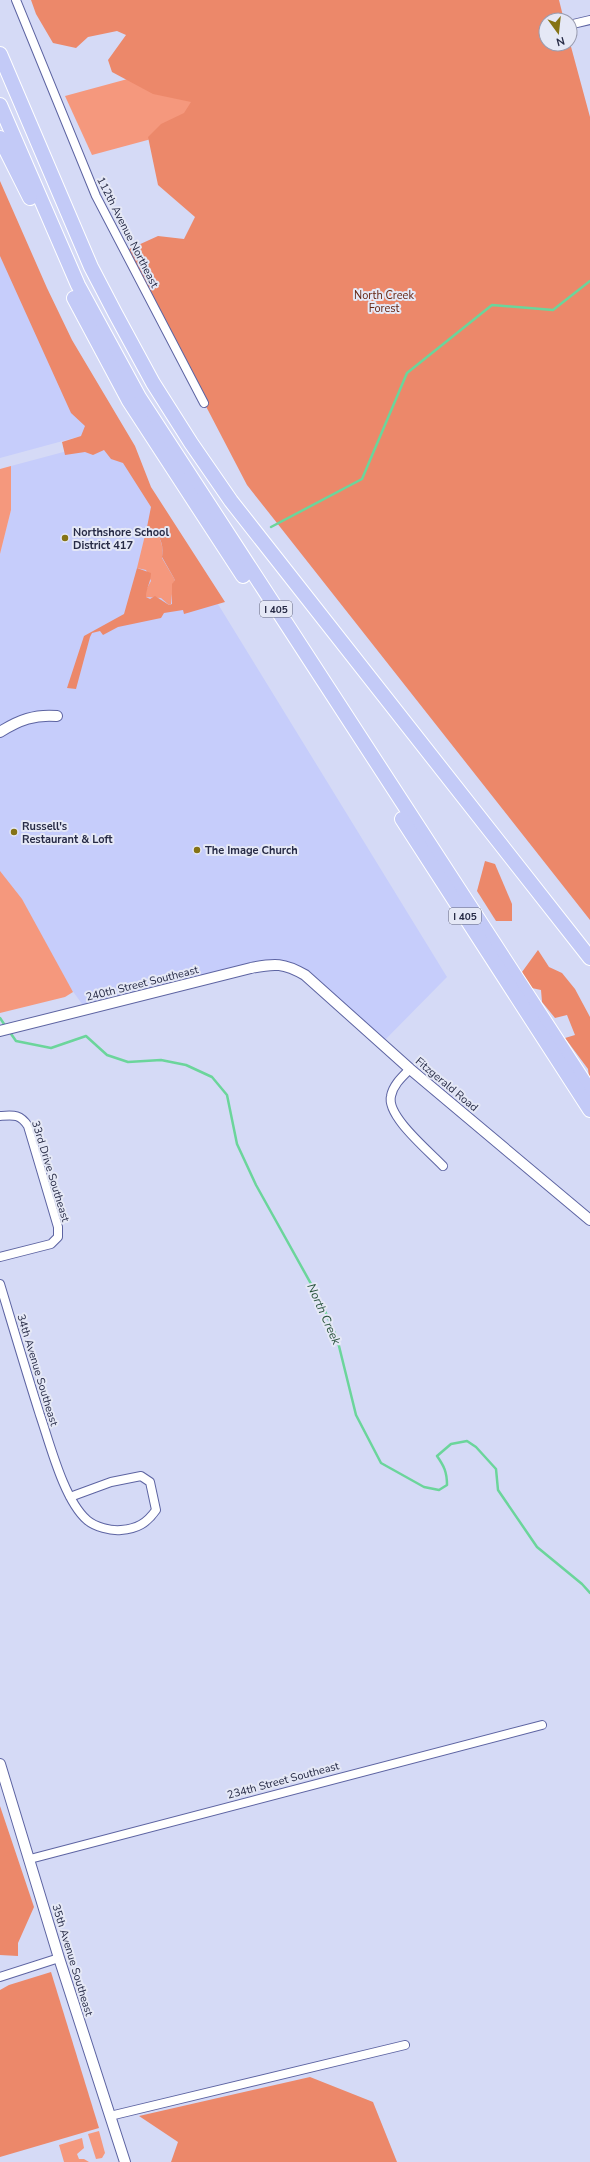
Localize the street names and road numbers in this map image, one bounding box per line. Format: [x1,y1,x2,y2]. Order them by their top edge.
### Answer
street label: 112th Avenue Northeast [93,174,162,290]
road number: I 405 [260,601,292,617]
road number: I 405 [449,908,481,924]
street label: 240th Street Southeast [84,962,200,1005]
street label: Fitzgerald Road [412,1054,481,1115]
street label: 33rd Drive Southeast [28,1119,73,1224]
street label: 34th Avenue Southeast [13,1312,62,1428]
street label: 234th Street Southeast [225,1758,341,1803]
street label: 35th Avenue Southeast [48,1902,97,2018]

